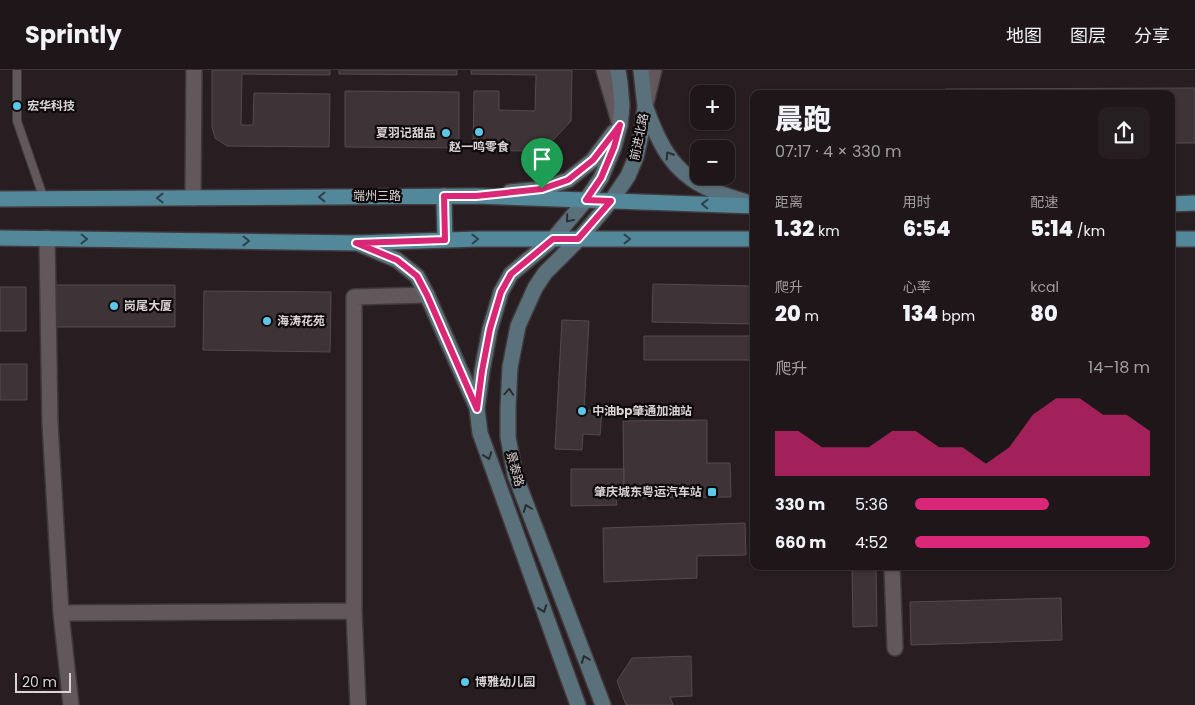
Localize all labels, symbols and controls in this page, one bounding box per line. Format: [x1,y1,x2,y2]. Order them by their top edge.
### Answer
text: Sprintly [25,18,122,51]
text: 地图 [1006,23,1042,48]
text: 图层 [1070,23,1106,48]
text: 分享 [1134,23,1170,48]
map controls [690,85,735,185]
button: + [690,85,735,130]
place label: 宏华科技 [27,97,75,114]
marker: 宏华科技 [11,100,23,112]
text: 晨跑 [775,100,831,139]
button: share [1098,107,1150,159]
street label: 前进北路 [625,112,652,162]
place label: 夏羽记甜品 [376,124,436,141]
marker: 赵一鸣零食 [473,126,485,138]
marker: 夏羽记甜品 [440,127,452,139]
place label: 赵一鸣零食 [449,138,509,155]
pin [521,138,563,189]
button: − [690,140,735,185]
text: 07:17 · 4 × 330 m [775,140,902,163]
icon: arrive [528,145,556,173]
one-way arrow [665,151,675,160]
street label: 端州三路 [353,187,401,204]
one-way arrow [318,192,326,202]
text: 距离 [775,192,803,212]
text: 用时 [903,192,931,212]
text: 配速 [1030,192,1058,212]
one-way arrow [155,193,163,203]
one-way arrow [701,199,708,209]
one-way arrow [566,214,575,223]
text: 1.32 [775,214,814,243]
text: 6:54 [903,214,951,243]
text: 5:14 [1030,214,1073,243]
text: km [814,221,840,241]
text: /km [1073,221,1105,241]
one-way arrow [80,234,88,244]
one-way arrow [472,234,479,244]
one-way arrow [624,234,632,244]
one-way arrow [242,236,250,246]
text: 爬升 [775,277,803,297]
text: 心率 [903,277,931,297]
text: kcal [1030,277,1059,297]
place label: 岗尾大厦 [124,297,172,314]
text: 20 [775,299,801,328]
text: 134 [903,299,938,328]
text: 80 [1030,299,1058,328]
marker: 岗尾大厦 [108,300,120,312]
text: m [801,306,819,326]
text: bpm [938,306,975,326]
place label: 海涛花苑 [277,312,325,329]
marker: 海涛花苑 [261,315,273,327]
text: 14–18 m [1088,356,1150,379]
text: 爬升 [775,357,807,380]
one-way arrow [503,388,514,396]
place label: 中油bp肇通加油站 [592,402,692,419]
marker: 中油bp肇通加油站 [576,405,588,417]
street label: 景泰路 [503,449,528,488]
one-way arrow [482,452,492,460]
place label: 肇庆城东粤运汽车站 [594,483,702,500]
marker: 肇庆城东粤运汽车站 [706,486,718,498]
text: 330 m [775,493,825,516]
text: 5:36 [855,493,888,516]
one-way arrow [523,504,533,512]
text: 660 m [775,531,826,554]
text: 4:52 [855,531,888,554]
one-way arrow [537,604,547,613]
one-way arrow [581,656,591,664]
scale bar [15,670,71,693]
text: 20 m [22,672,57,692]
place label: 博雅幼儿园 [475,673,535,690]
marker: 博雅幼儿园 [459,676,471,688]

